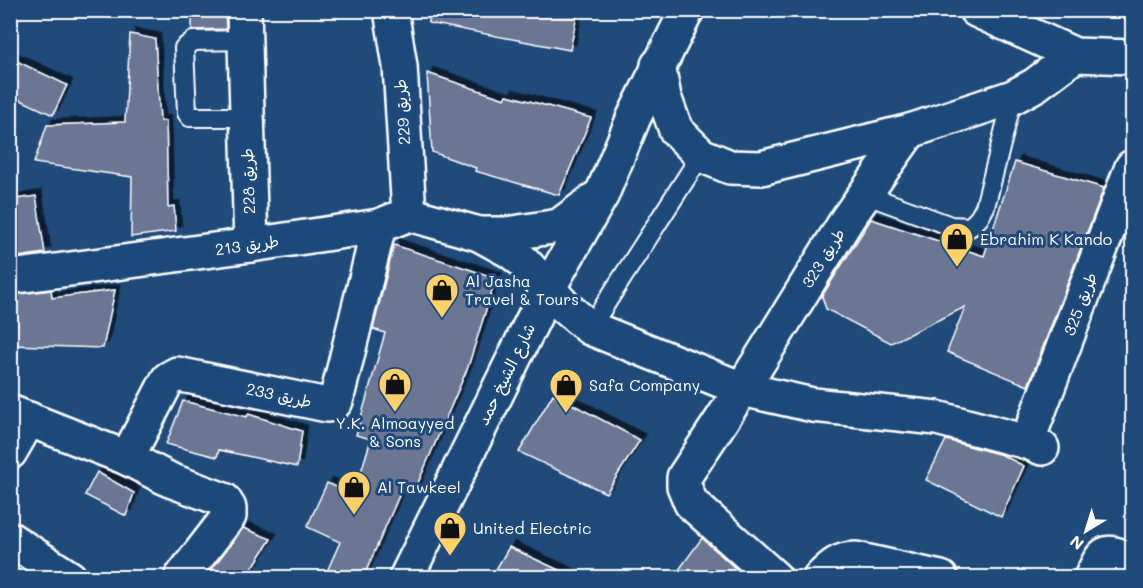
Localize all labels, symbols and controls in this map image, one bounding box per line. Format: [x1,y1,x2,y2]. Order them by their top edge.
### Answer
street label: طريق 229 [389,78,414,146]
street label: طريق 228 [236,148,259,214]
shop icon: Ebrahim K Kando [939,221,975,268]
street label: طريق 323 [796,224,849,291]
place label: Ebrahim K Kando [980,228,1112,249]
street label: طريق 213 [214,230,280,259]
street label: طريق 325 [1058,269,1101,339]
place label: Al Jasha Travel & Tours [465,270,579,309]
shop icon: Al Jasha Travel & Tours [424,272,460,319]
street label: شارع الشيخ حمد [472,319,541,429]
shop icon: Y.K. Almoayyed & Sons [377,366,413,413]
shop icon: Safa Company [548,367,584,414]
place label: Safa Company [589,374,700,395]
street label: طريق 233 [244,377,314,412]
place label: Y.K. Almoayyed & Sons [336,412,454,451]
shop icon: Al Tawkeel [336,469,372,516]
place label: Al Tawkeel [377,476,461,497]
north arrow [1056,501,1116,561]
shop icon: United Electric [432,510,468,557]
place label: United Electric [473,517,592,538]
text: N [1065,531,1088,555]

